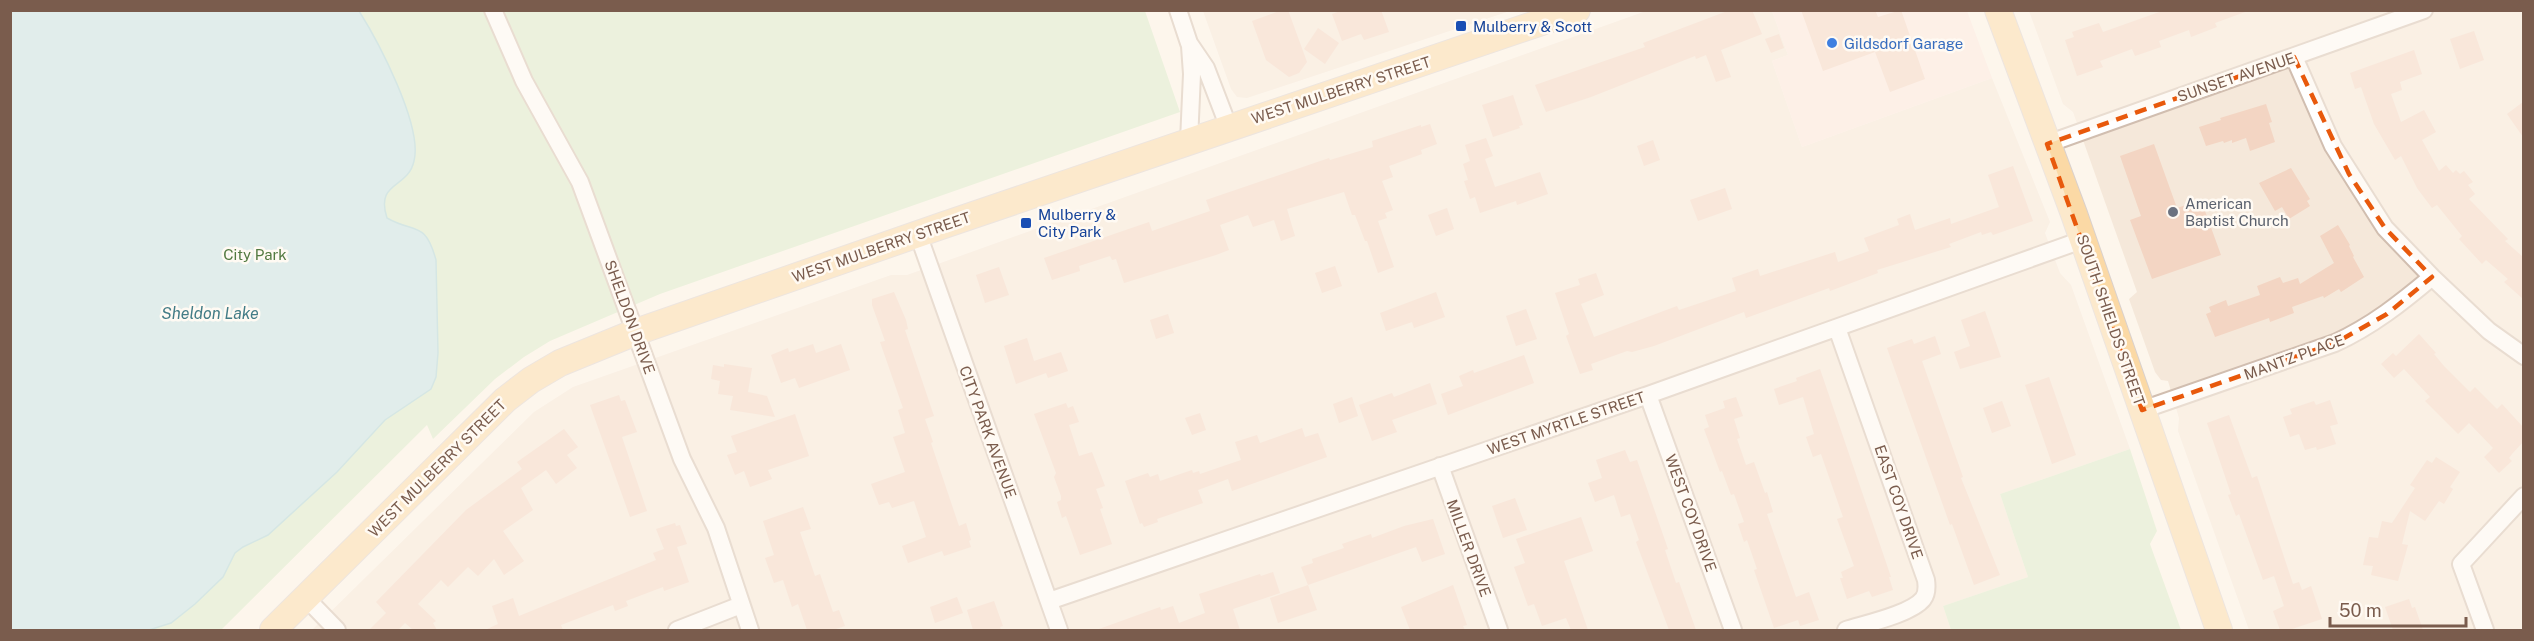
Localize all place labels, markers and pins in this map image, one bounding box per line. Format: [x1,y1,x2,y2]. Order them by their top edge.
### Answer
place label: Mulberry & Scott [1473,18,1592,35]
marker: Mulberry & Scott [1454,19,1468,33]
place label: Gildsdorf Garage [1844,35,1963,52]
marker: Gildsdorf Garage [1825,36,1839,50]
place label: American Baptist Church [2185,195,2289,229]
marker: American Baptist Church [2166,205,2180,219]
place label: Mulberry & City Park [1038,206,1116,240]
marker: Mulberry & City Park [1019,216,1033,230]

